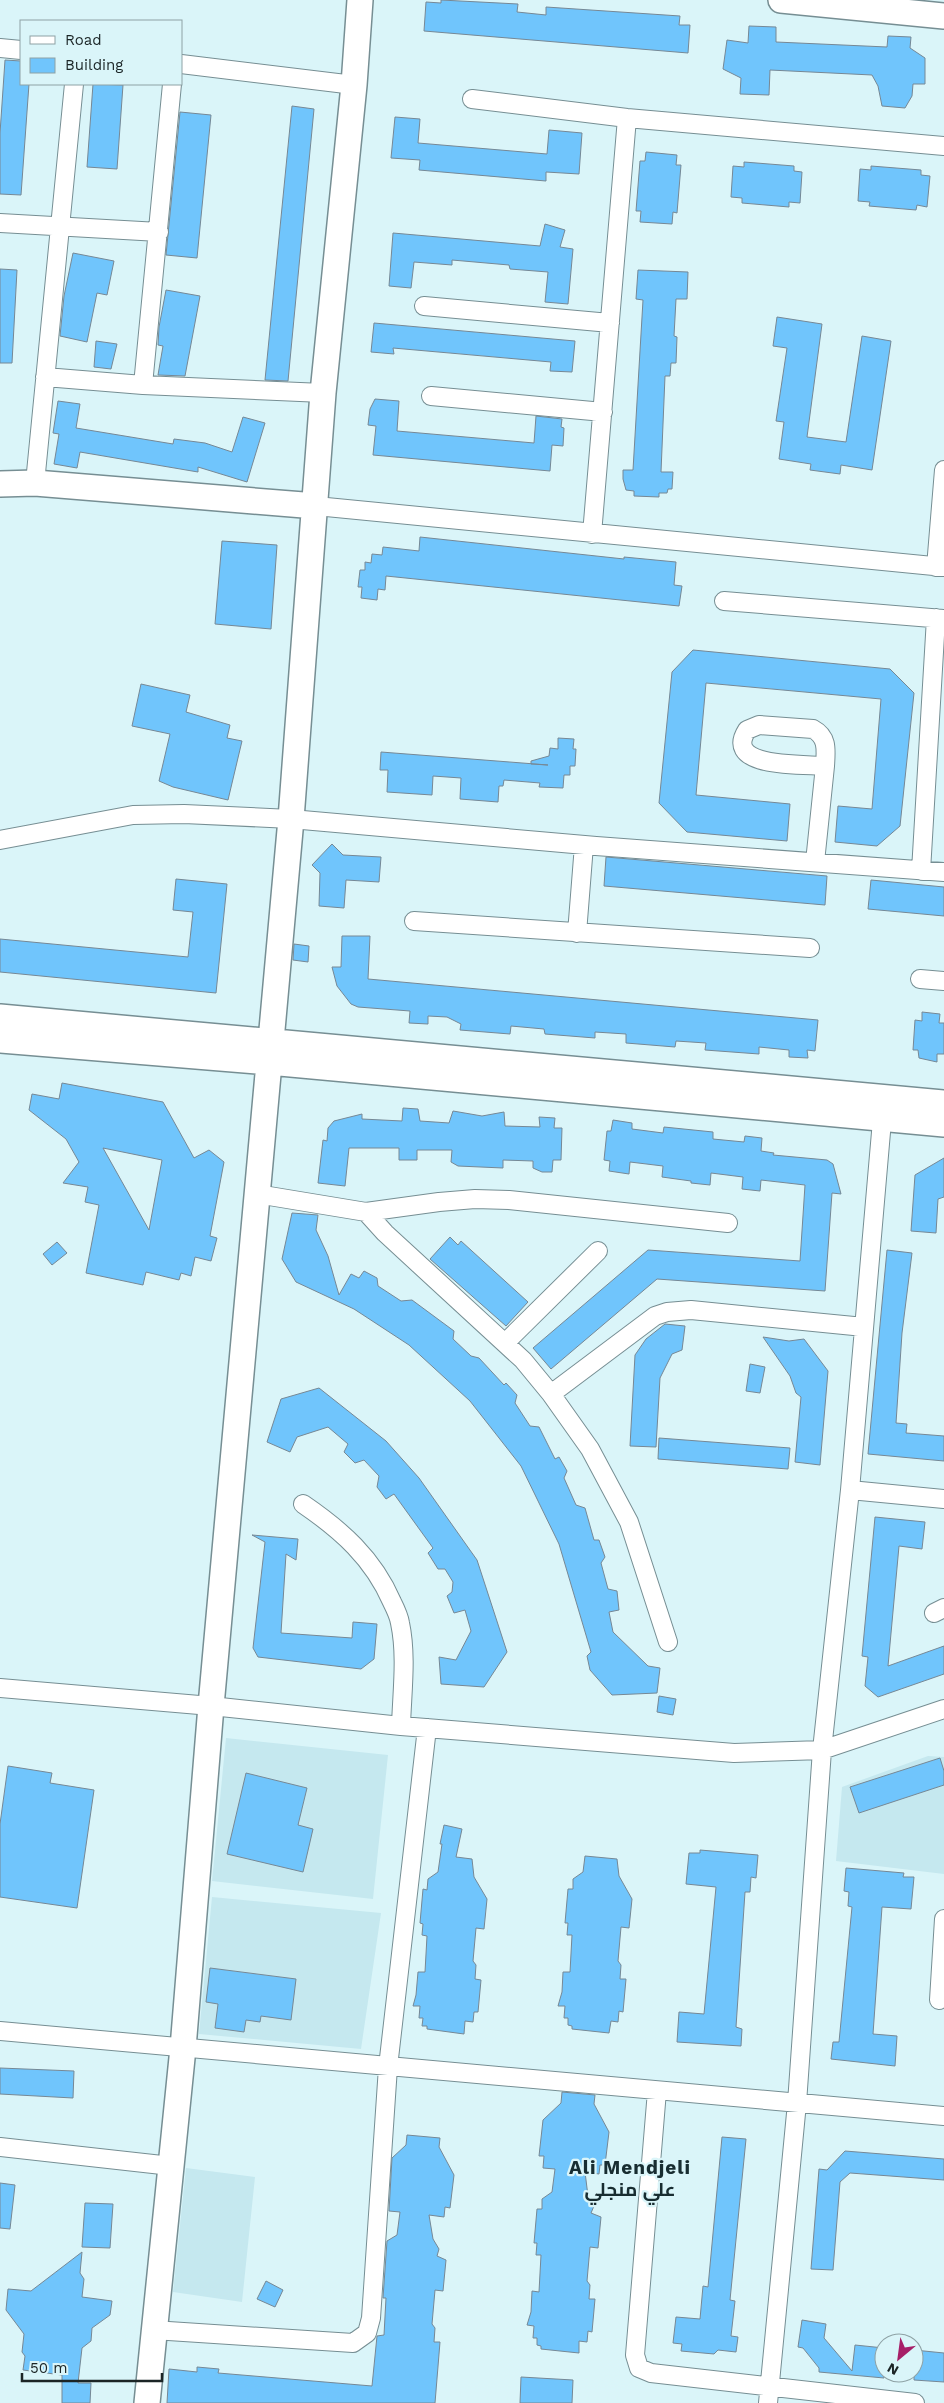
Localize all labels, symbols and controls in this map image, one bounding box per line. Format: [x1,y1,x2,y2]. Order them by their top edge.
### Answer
legend [20,20,182,85]
text: Road [65,31,102,49]
text: Building [65,56,123,74]
district label: Ali Mendjeli علي منجلي [569,2156,691,2205]
north arrow [874,2333,924,2383]
scale bar [22,2350,162,2382]
text: 50 m [30,2359,67,2377]
text: N [884,2360,901,2379]

